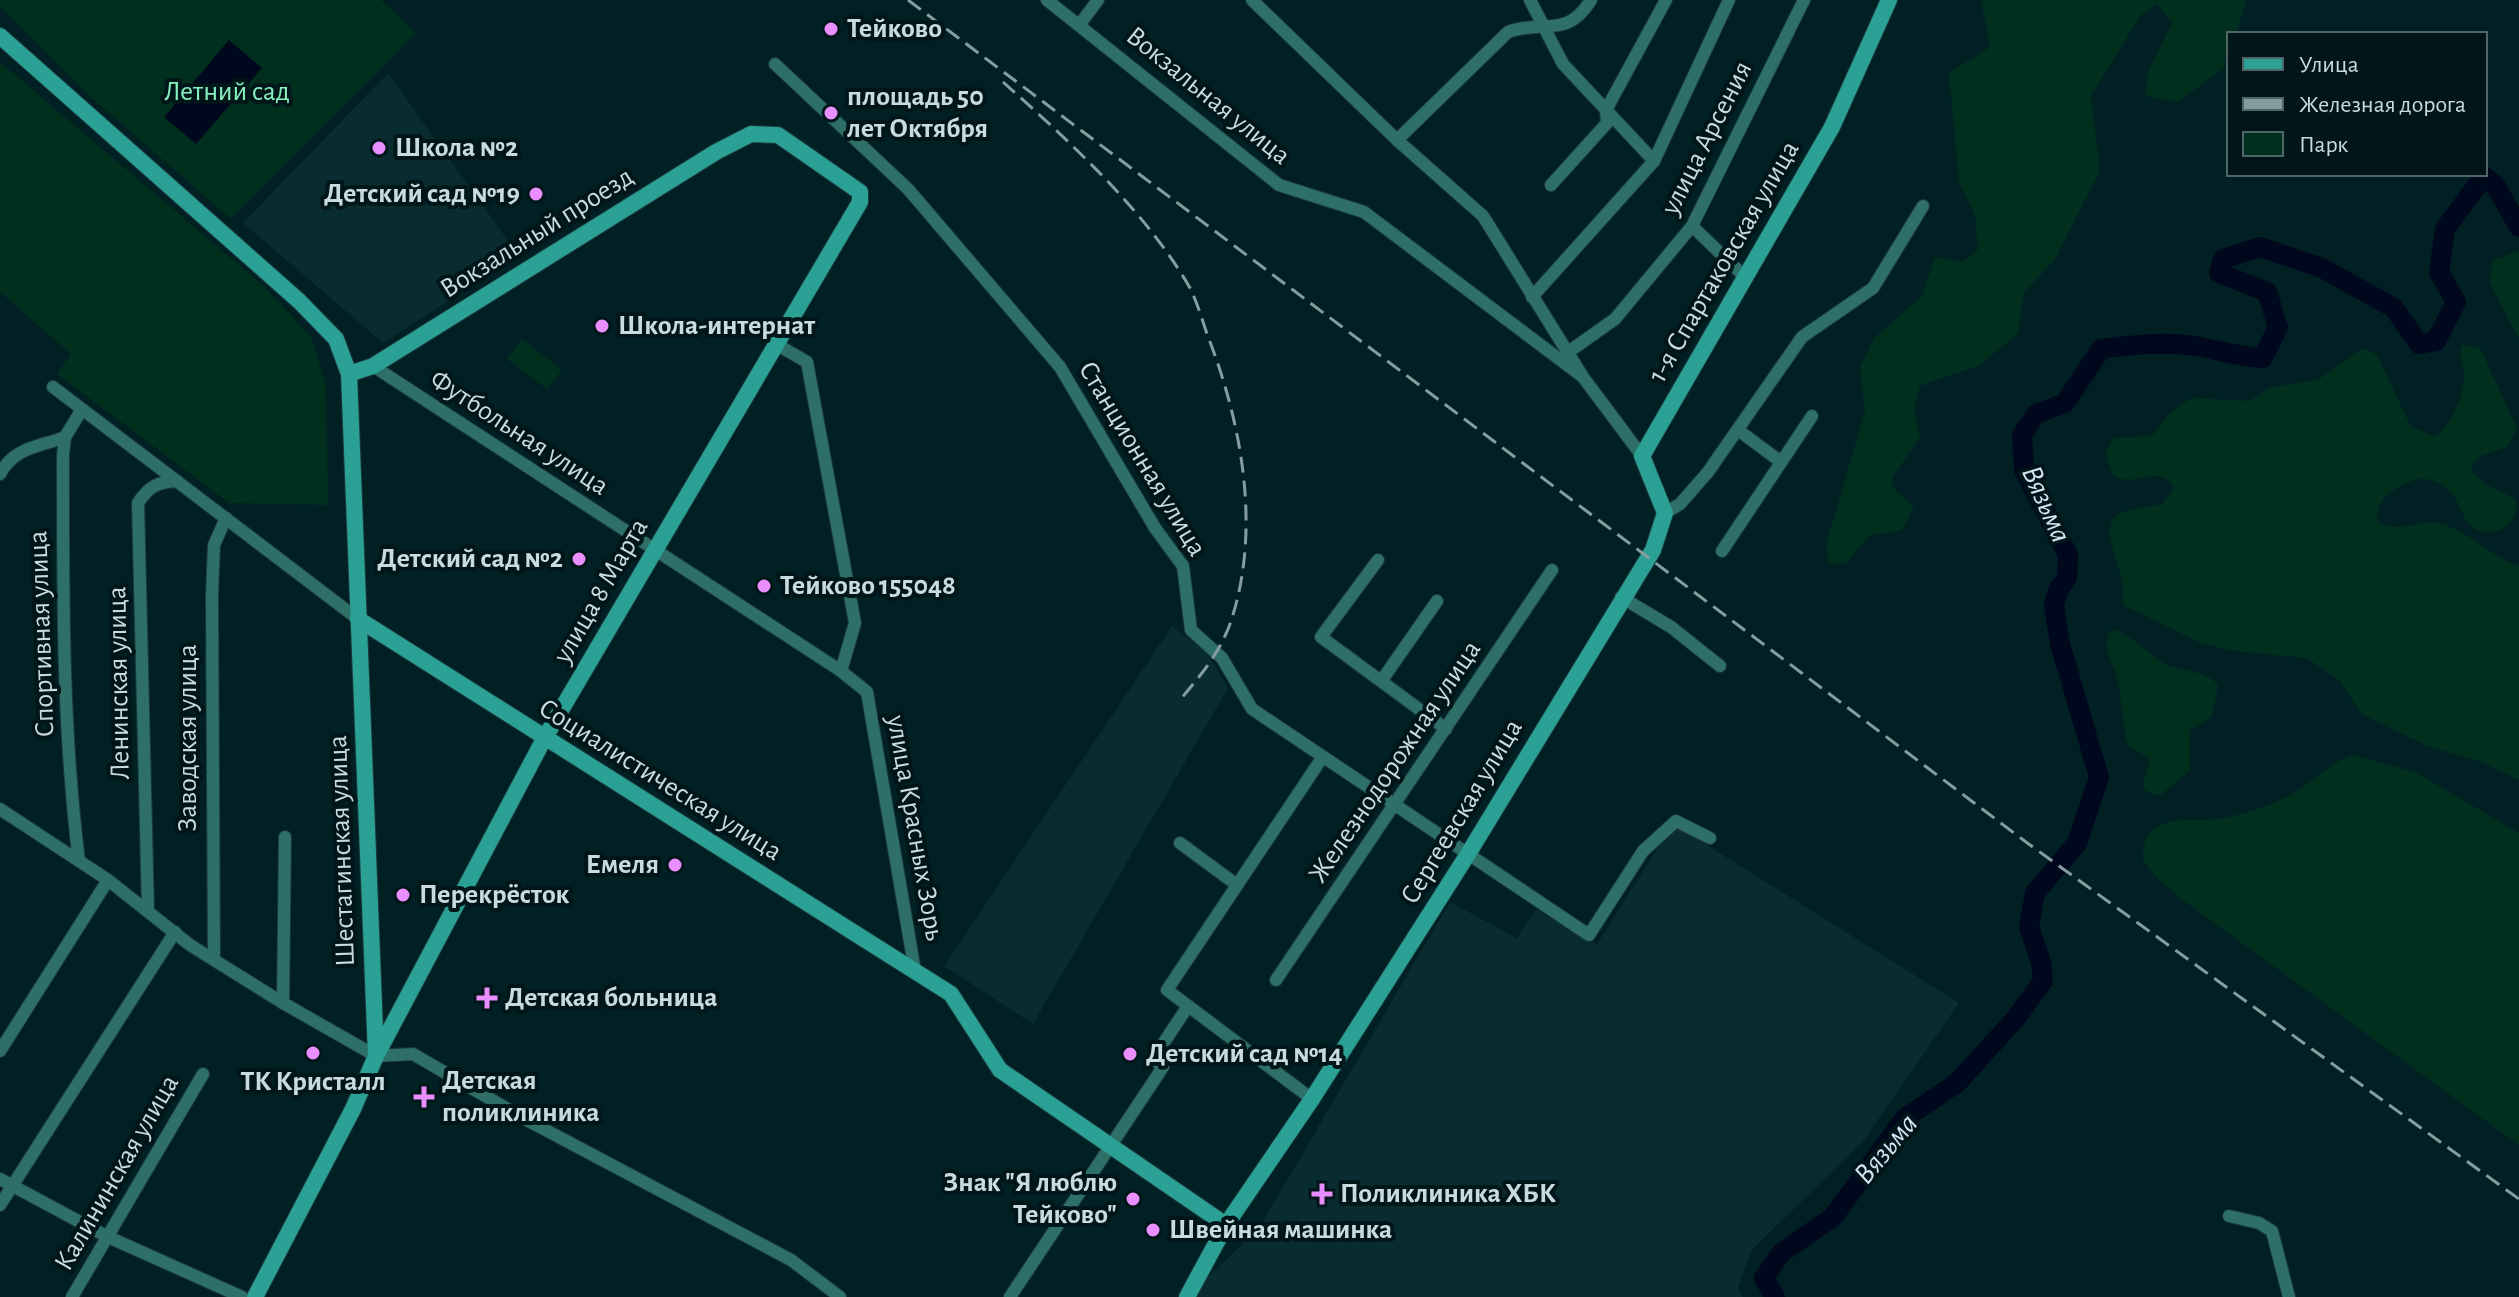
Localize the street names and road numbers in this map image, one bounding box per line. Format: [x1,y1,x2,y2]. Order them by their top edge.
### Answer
street label: Вокзальная улица [1121,22,1295,171]
street label: улица Арсения [1656,57,1758,220]
street label: 1-я Спартаковская улица [1643,136,1805,387]
street label: Вокзальный проезд [436,162,638,304]
street label: Станционная улица [1073,357,1211,561]
street label: Футбольная улица [425,365,613,501]
street label: улица 8 Марта [548,514,654,669]
street label: Спортивная улица [24,530,60,738]
street label: Ленинская улица [103,586,135,780]
street label: Железнодорожная улица [1304,636,1486,888]
street label: Заводская улица [174,644,202,832]
street label: Социалистическая улица [534,694,787,866]
street label: улица Красных Зорь [881,712,949,943]
street label: Сергеевская улица [1396,715,1528,909]
street label: Шестагинская улица [324,735,360,967]
street label: Калининская улица [50,1070,184,1276]

